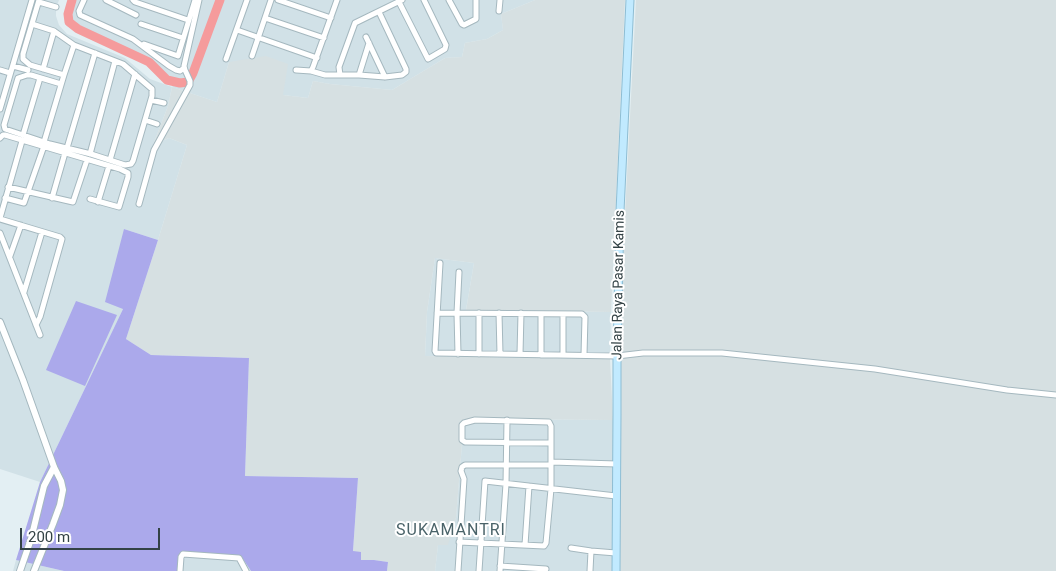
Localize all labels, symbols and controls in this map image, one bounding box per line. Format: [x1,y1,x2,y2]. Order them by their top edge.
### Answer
street label: Jalan Raya Pasar Kamis [609,210,629,360]
scale bar [22,518,162,550]
district label: SUKAMANTRI [395,521,507,541]
text: 200 m [28,528,70,546]

